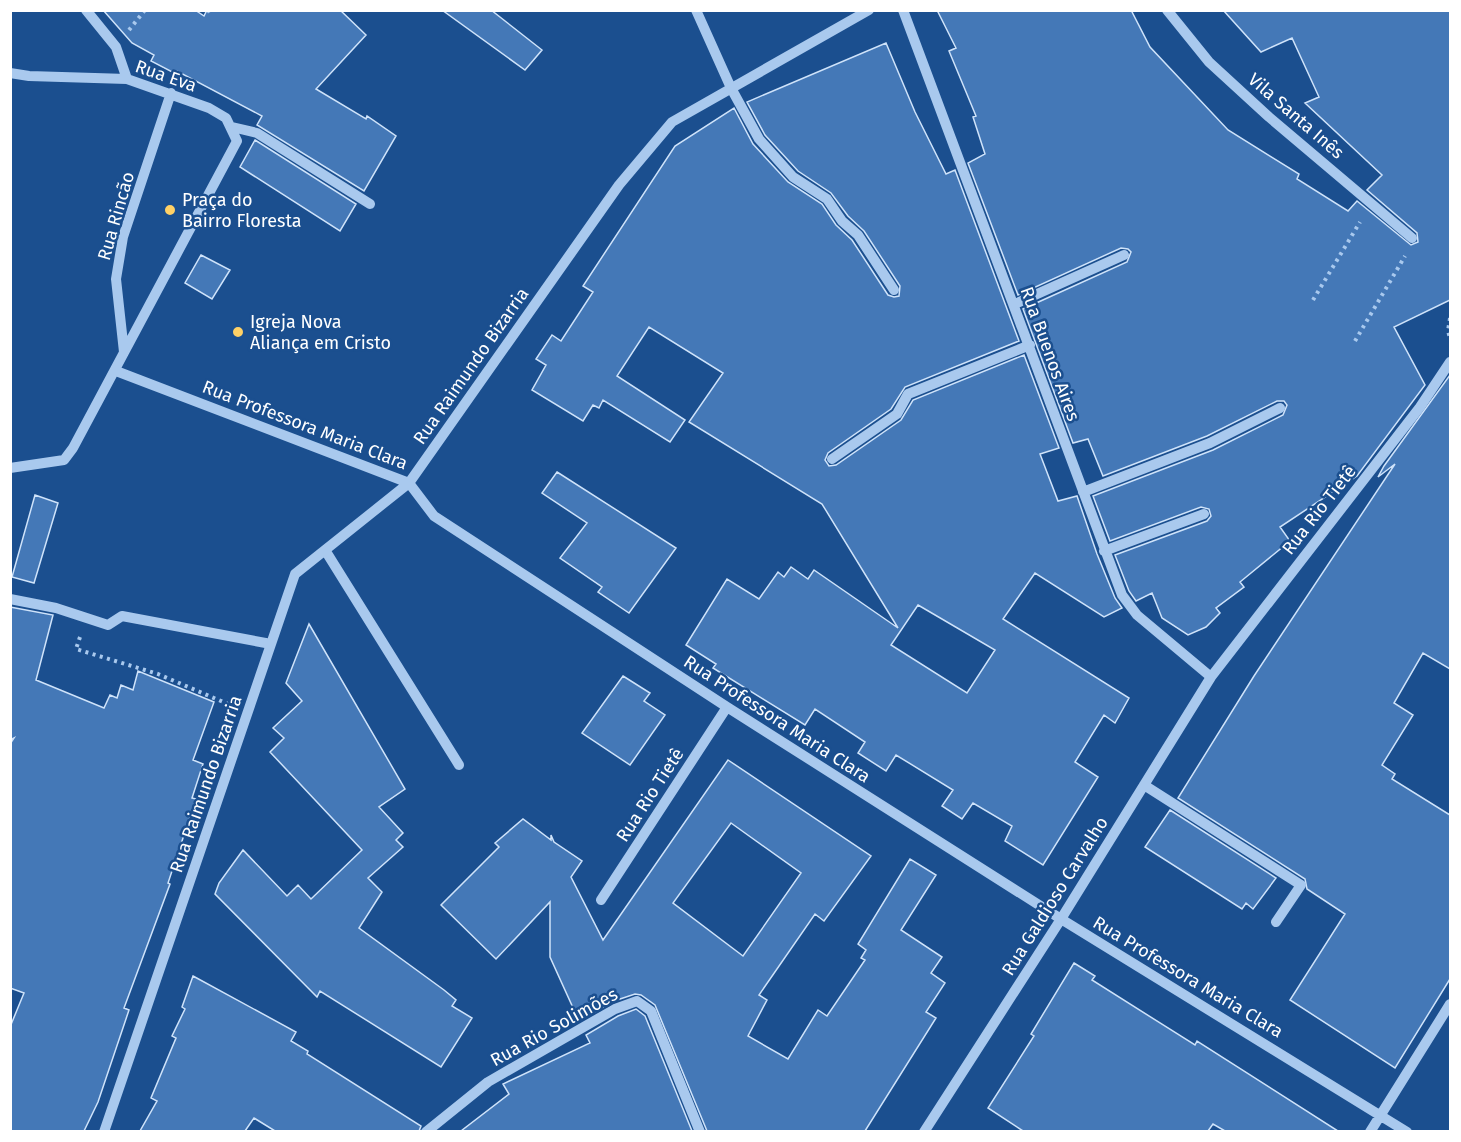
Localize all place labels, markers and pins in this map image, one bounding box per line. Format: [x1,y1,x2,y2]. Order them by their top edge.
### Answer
place label: Praça do Bairro Floresta [182,189,302,232]
marker: Praça do Bairro Floresta [163,203,177,217]
place label: Igreja Nova Aliança em Cristo [250,311,391,354]
marker: Igreja Nova Aliança em Cristo [231,325,245,339]

